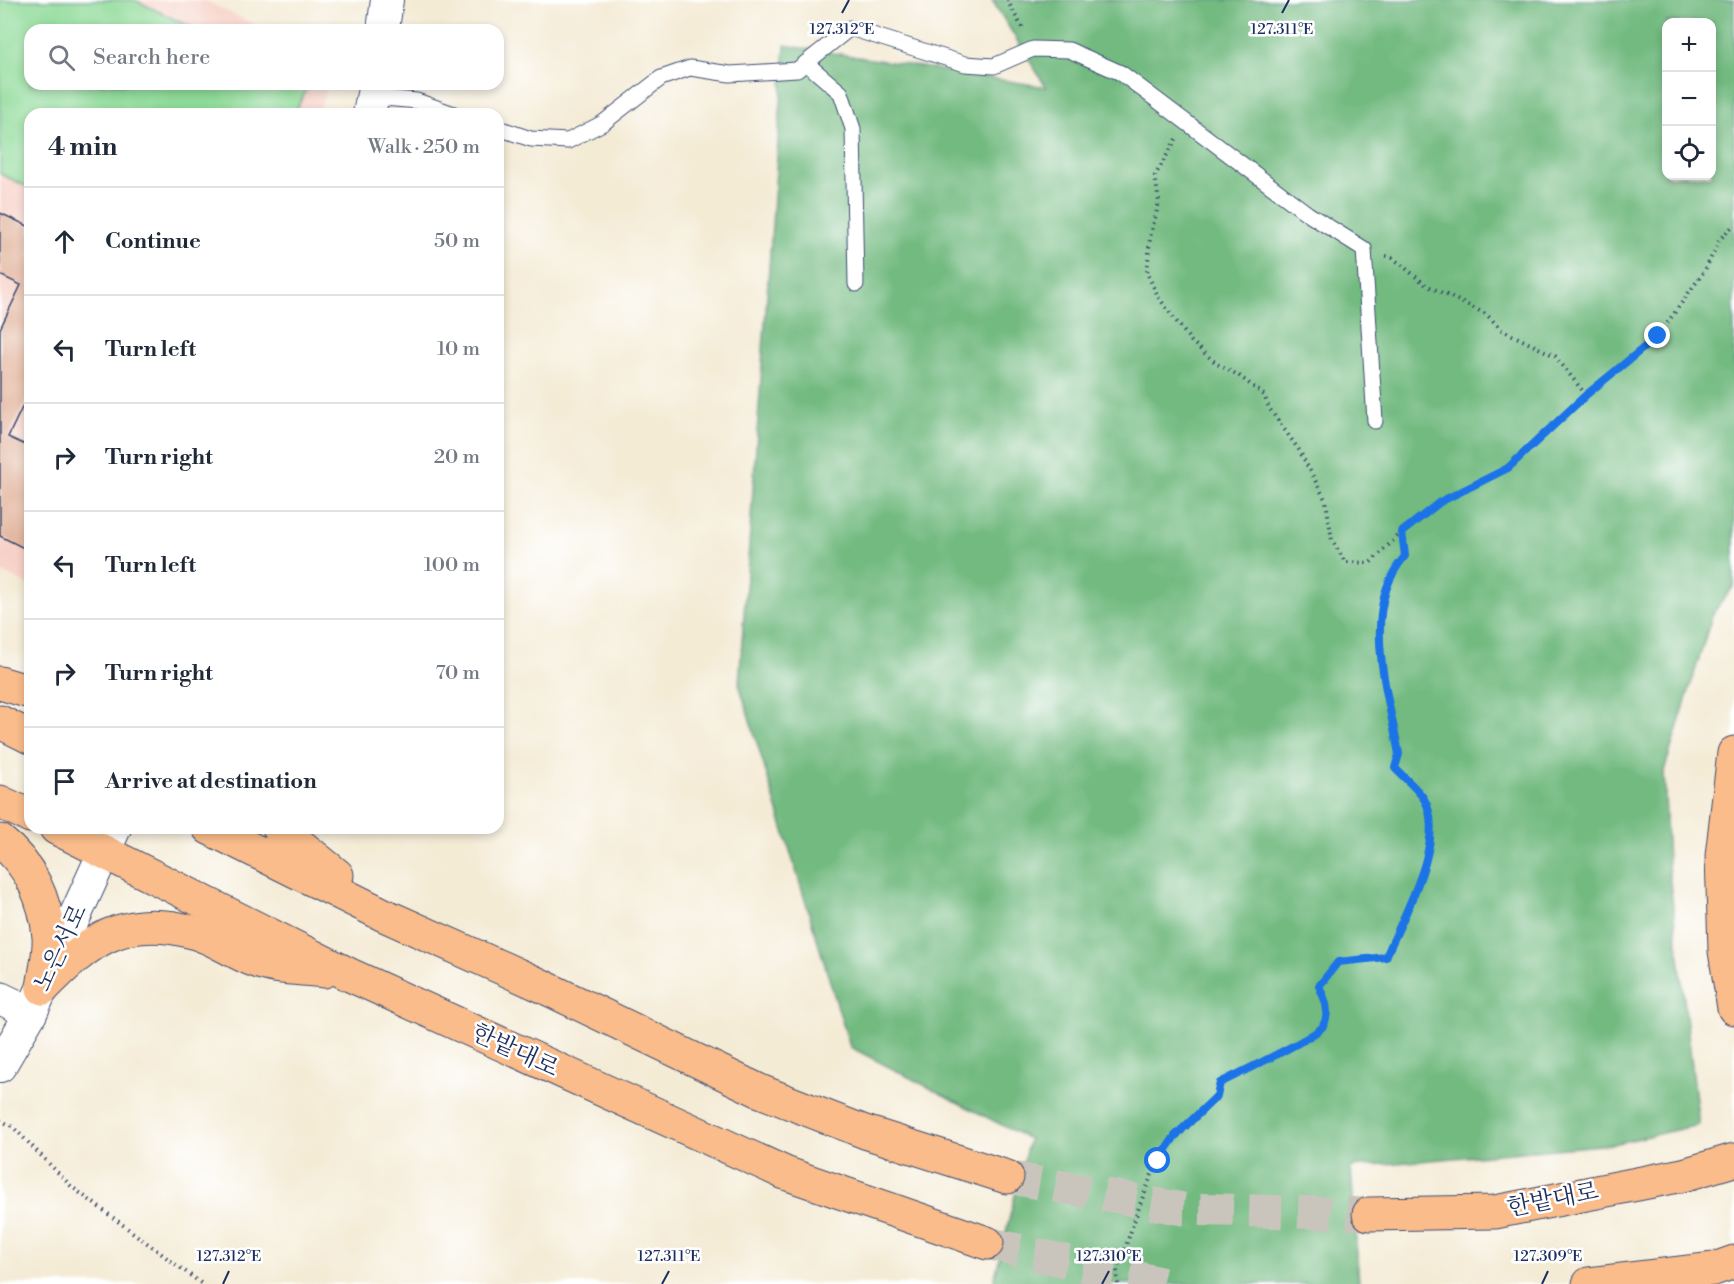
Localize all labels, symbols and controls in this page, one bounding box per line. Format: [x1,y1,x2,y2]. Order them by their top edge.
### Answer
map controls [1662,18,1716,180]
button: + [1662,18,1716,72]
text: 127.312°E [810,20,874,39]
text: 127.311°E [1251,20,1313,39]
search box [24,24,504,90]
icon: search [45,41,78,74]
text: Search here [93,44,210,71]
button: − [1662,72,1716,126]
button: locate [1662,126,1716,180]
text: 4 min [48,131,118,163]
text: Walk · 250 m [368,135,480,160]
icon: ahead [48,225,81,258]
text: Continue [105,228,201,255]
text: 50 m [434,229,480,254]
route end [1644,322,1670,348]
icon: left [48,333,81,366]
text: Turn left [105,336,196,363]
text: 10 m [437,337,480,362]
icon: right [48,441,81,474]
text: Turn right [105,444,213,471]
text: 20 m [434,445,480,470]
icon: left [48,549,81,582]
text: Turn left [105,552,196,579]
text: 100 m [424,553,480,578]
icon: right [48,657,81,690]
text: Turn right [105,660,213,687]
text: 70 m [436,661,480,686]
icon: arrive [48,765,81,798]
text: Arrive at destination [105,768,317,795]
street label: 노은서로 [28,900,94,996]
street label: 한밭대로 [467,1018,563,1084]
route start [1144,1147,1170,1173]
street label: 한밭대로 [1505,1176,1601,1224]
text: 127.312°E [197,1247,261,1266]
text: 127.311°E [638,1247,700,1266]
text: 127.310°E [1076,1247,1142,1266]
text: 127.309°E [1514,1247,1582,1266]

